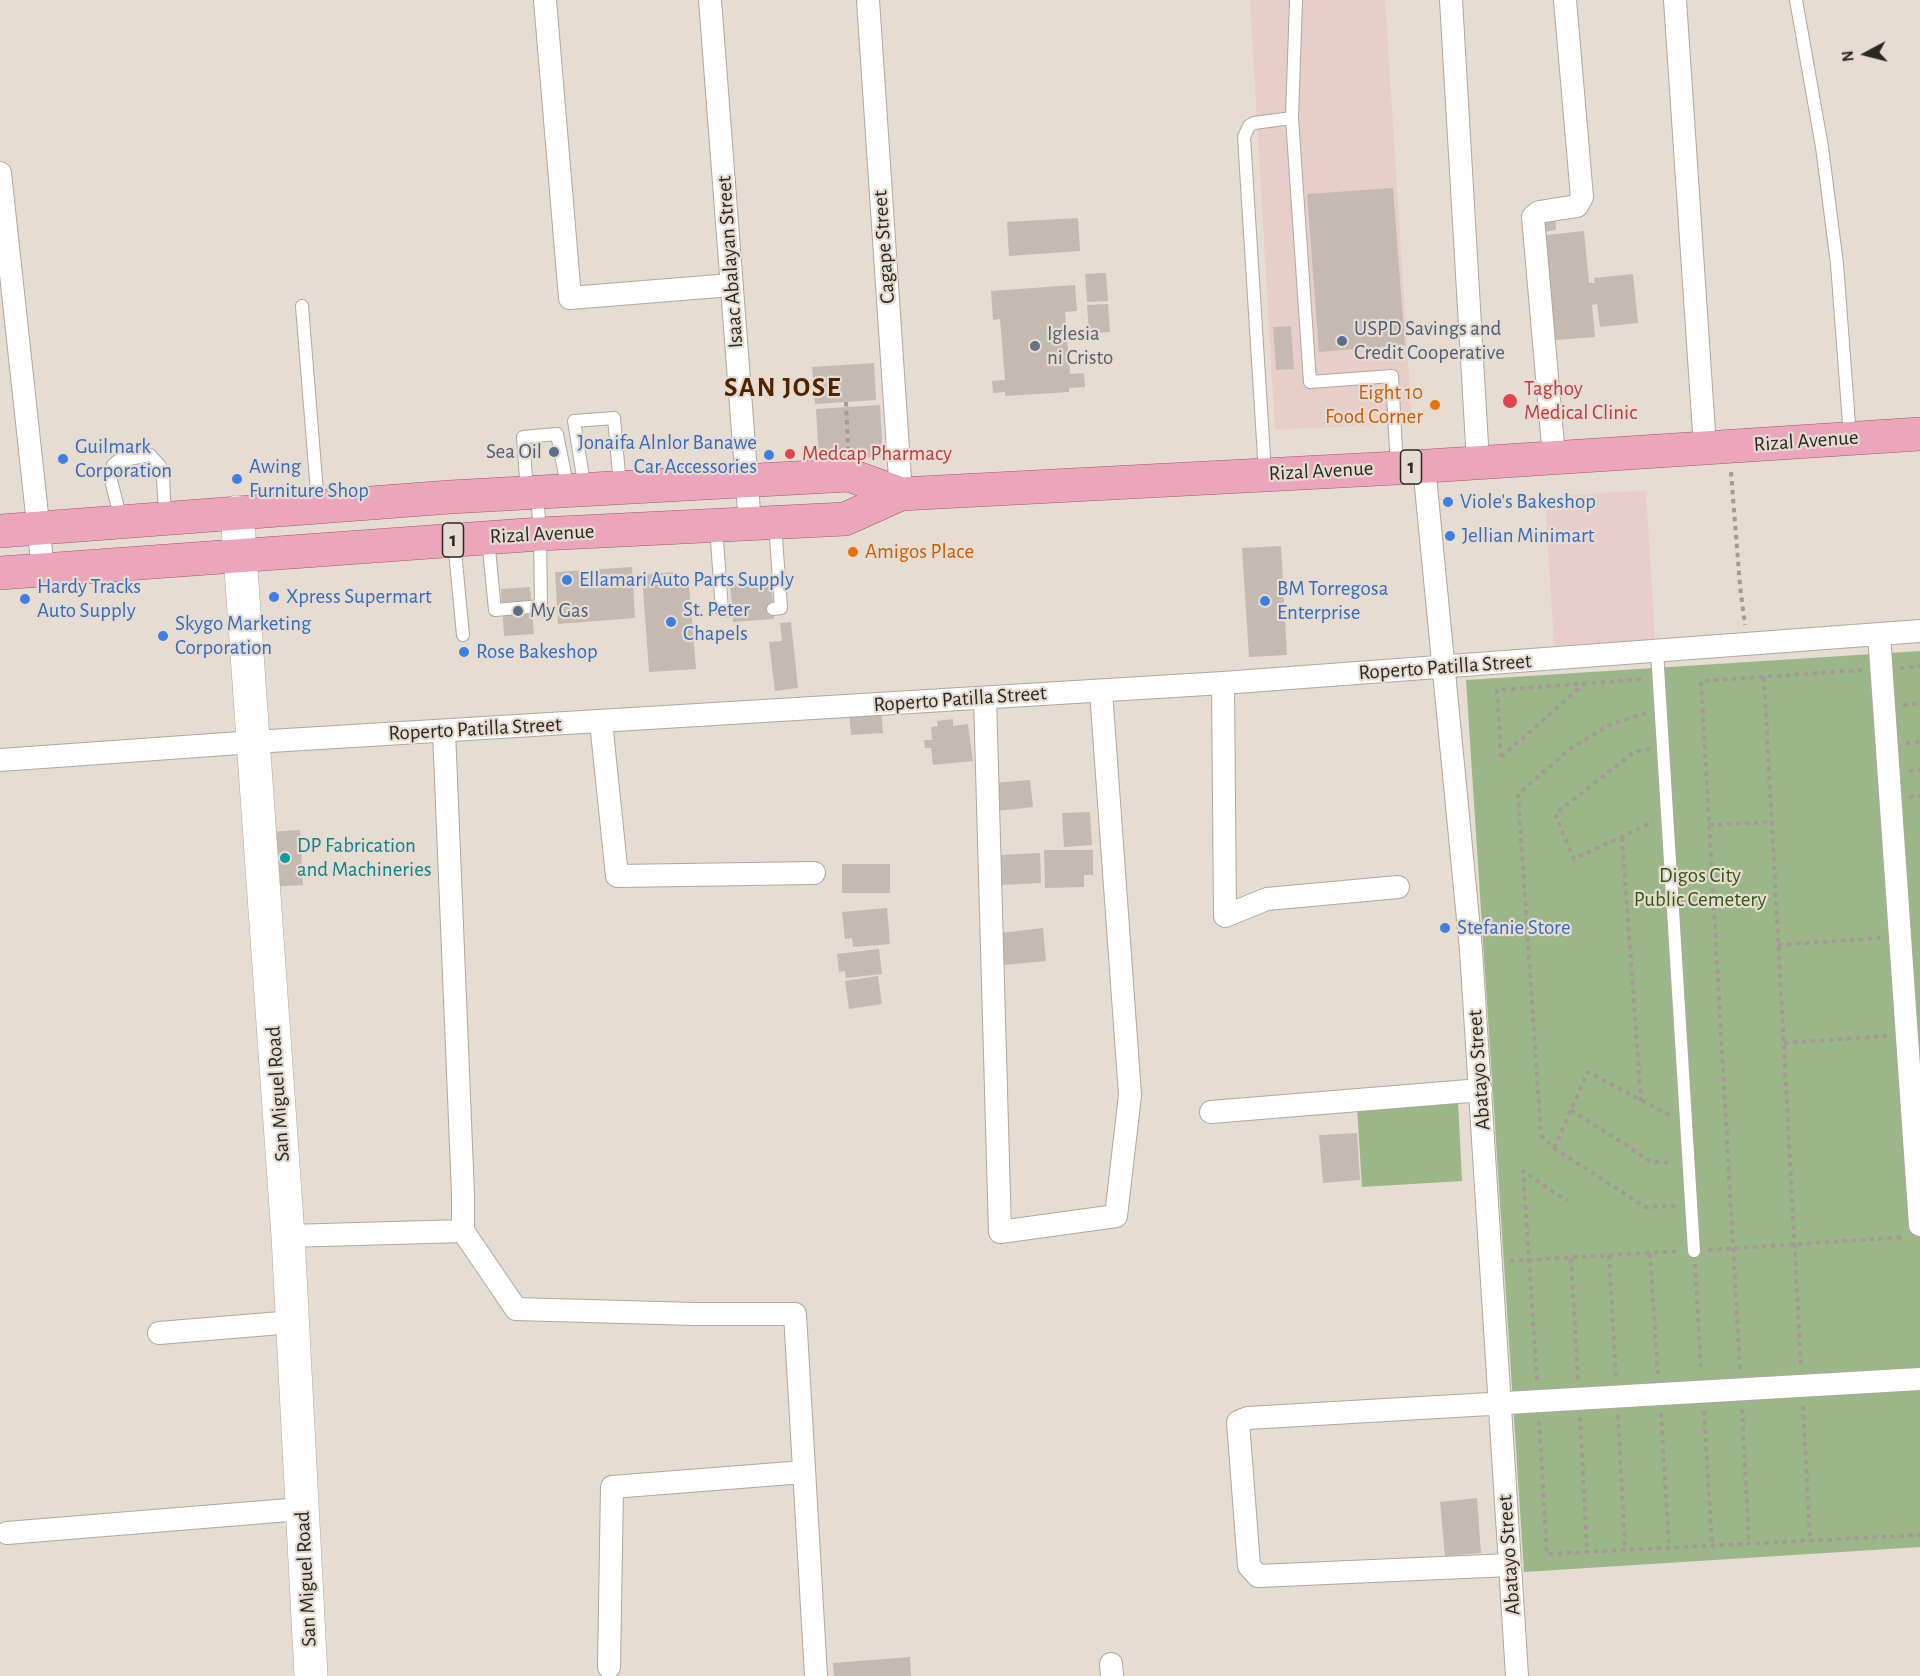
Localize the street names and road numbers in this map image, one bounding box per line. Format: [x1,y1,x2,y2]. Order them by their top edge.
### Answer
street label: Isaac Abalayan Street [711,175,749,349]
street label: Cagape Street [867,189,901,305]
street label: Rizal Avenue [1753,425,1859,457]
road number: 1 [1400,450,1422,484]
street label: Rizal Avenue [1268,456,1374,486]
street label: Rizal Avenue [489,519,595,549]
road number: 1 [442,523,464,557]
street label: Roperto Patilla Street [1358,648,1532,686]
street label: Roperto Patilla Street [873,680,1047,718]
street label: Roperto Patilla Street [388,712,562,746]
street label: Abatayo Street [1462,1009,1496,1131]
street label: San Miguel Road [261,1025,295,1163]
street label: Abatayo Street [1492,1494,1526,1616]
street label: San Miguel Road [290,1510,322,1648]

